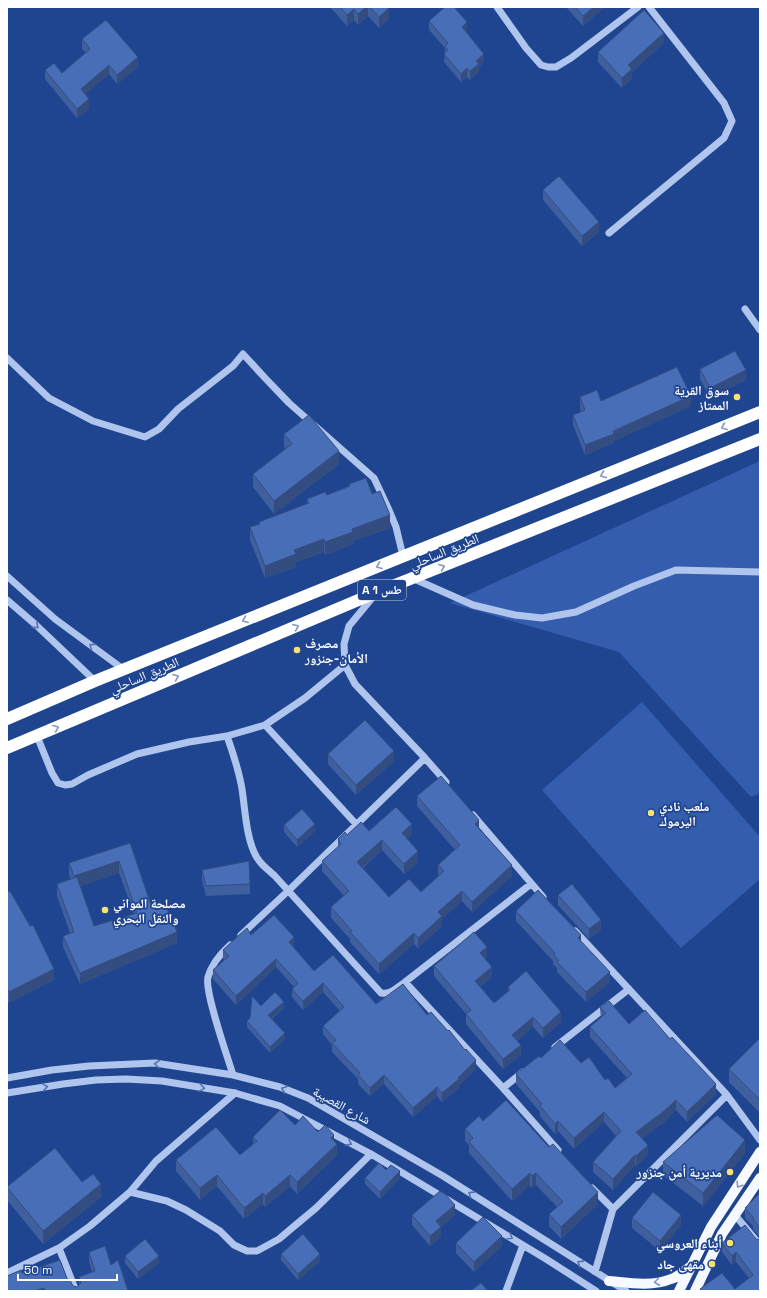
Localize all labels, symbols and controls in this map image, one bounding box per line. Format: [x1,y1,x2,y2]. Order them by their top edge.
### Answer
place label: سوق القرية الممتاز [674,382,729,414]
marker: سوق القرية الممتاز [732,392,742,402]
one-way arrow [720,422,727,430]
one-way arrow [600,471,607,479]
street label: الطريق الساحلي [407,530,482,575]
one-way arrow [375,561,383,569]
one-way arrow [438,563,445,571]
road number: A 1 طس [358,580,406,600]
one-way arrow [242,615,249,623]
one-way arrow [32,621,39,628]
one-way arrow [291,624,299,632]
place label: مصرف الأمان-جنزور [304,635,368,667]
one-way arrow [89,643,96,651]
marker: مصرف الأمان-جنزور [292,645,302,655]
street label: الطريق الساحلي [107,653,182,700]
one-way arrow [172,674,179,682]
one-way arrow [52,724,59,732]
place label: ملعب نادي اليرموك [659,798,709,830]
marker: ملعب نادي اليرموك [646,808,656,818]
place label: مصلحة المواني والنقل البحري [113,895,186,929]
marker: مصلحة المواني والنقل البحري [100,905,110,915]
one-way arrow [154,1060,160,1069]
one-way arrow [42,1083,49,1091]
one-way arrow [199,1083,205,1092]
street label: شارع القصيبة [309,1083,374,1129]
one-way arrow [281,1086,288,1094]
one-way arrow [345,1138,352,1146]
place label: مديرية أمن جنزور [635,1164,722,1181]
marker: مديرية أمن جنزور [725,1167,735,1177]
one-way arrow [736,1181,744,1188]
one-way arrow [468,1191,475,1198]
one-way arrow [506,1232,513,1239]
place label: أبناء العروسي [656,1235,722,1254]
marker: أبناء العروسي [725,1238,735,1248]
scale bar [18,1256,117,1282]
place label: مقهى جاد [657,1256,704,1273]
marker: مقهى جاد [707,1259,717,1269]
one-way arrow [577,1261,584,1268]
text: 50 m [24,1262,52,1278]
one-way arrow [654,1277,660,1286]

